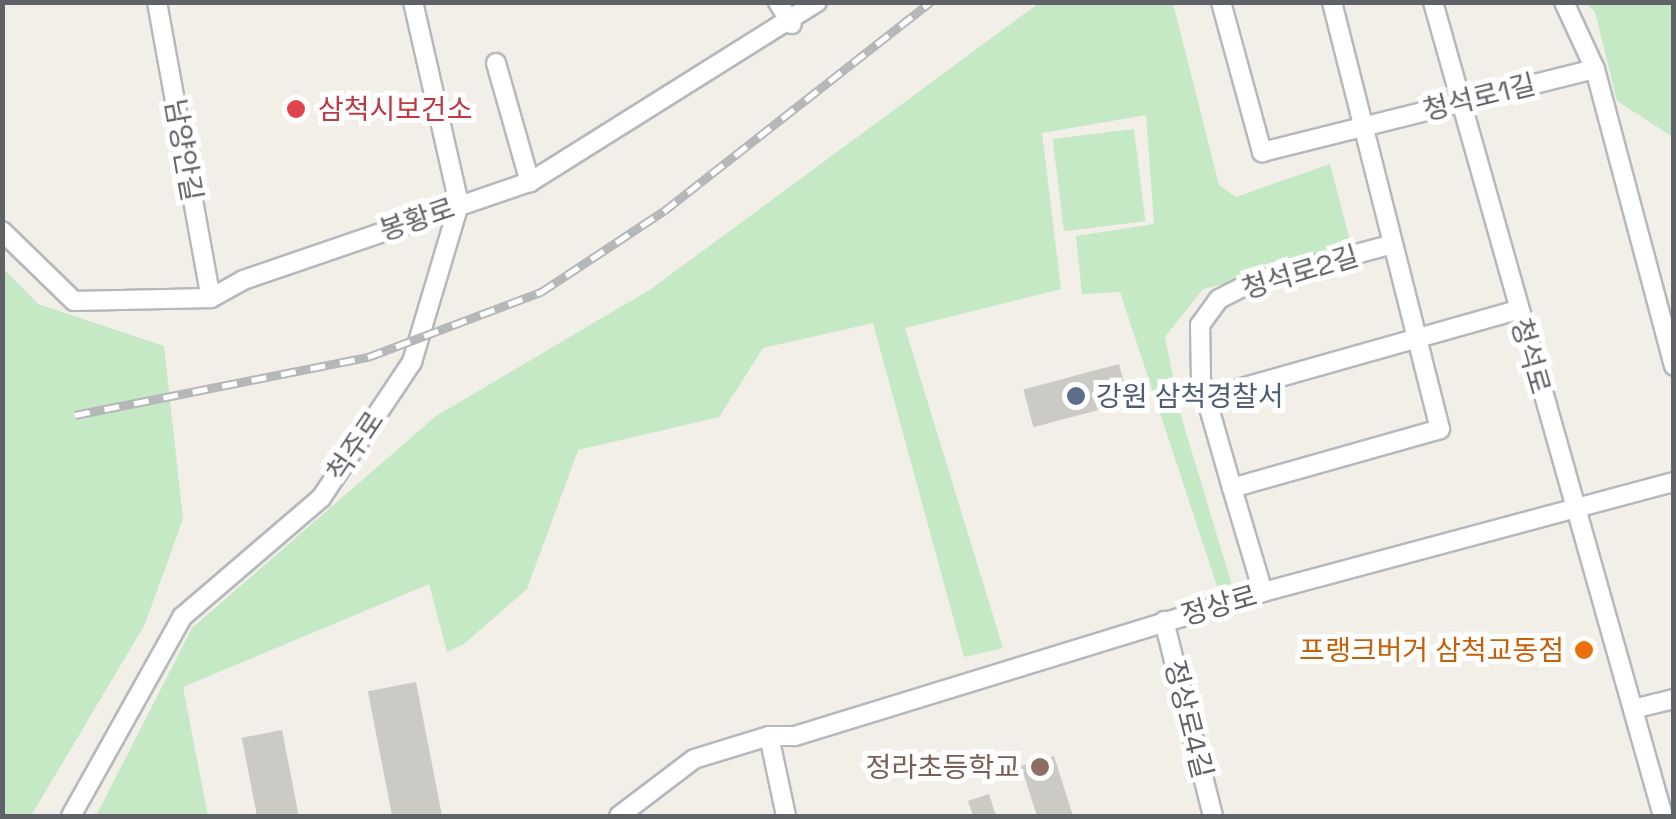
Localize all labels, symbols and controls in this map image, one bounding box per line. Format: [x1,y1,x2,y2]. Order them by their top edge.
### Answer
street label: 청석로1길 [1419,67,1539,127]
place label: 삼척시보건소 [318,92,473,126]
street label: 남양안길 [159,96,209,204]
marker: 삼척시보건소 [283,96,309,122]
street label: 봉황로 [375,191,459,247]
street label: 청석로2길 [1238,238,1362,306]
street label: 청석로 [1504,314,1558,398]
place label: 강원 삼척경찰서 [1096,379,1284,413]
marker: 강원 삼척경찰서 [1065,385,1087,407]
street label: 척주로 [319,405,391,487]
street label: 정상로 [1177,578,1261,632]
place label: 프랭크버거 삼척교동점 [1299,633,1564,667]
marker: 프랭크버거 삼척교동점 [1573,639,1595,661]
street label: 정상로4길 [1158,656,1220,782]
place label: 정라초등학교 [865,750,1020,784]
marker: 정라초등학교 [1029,756,1051,778]

